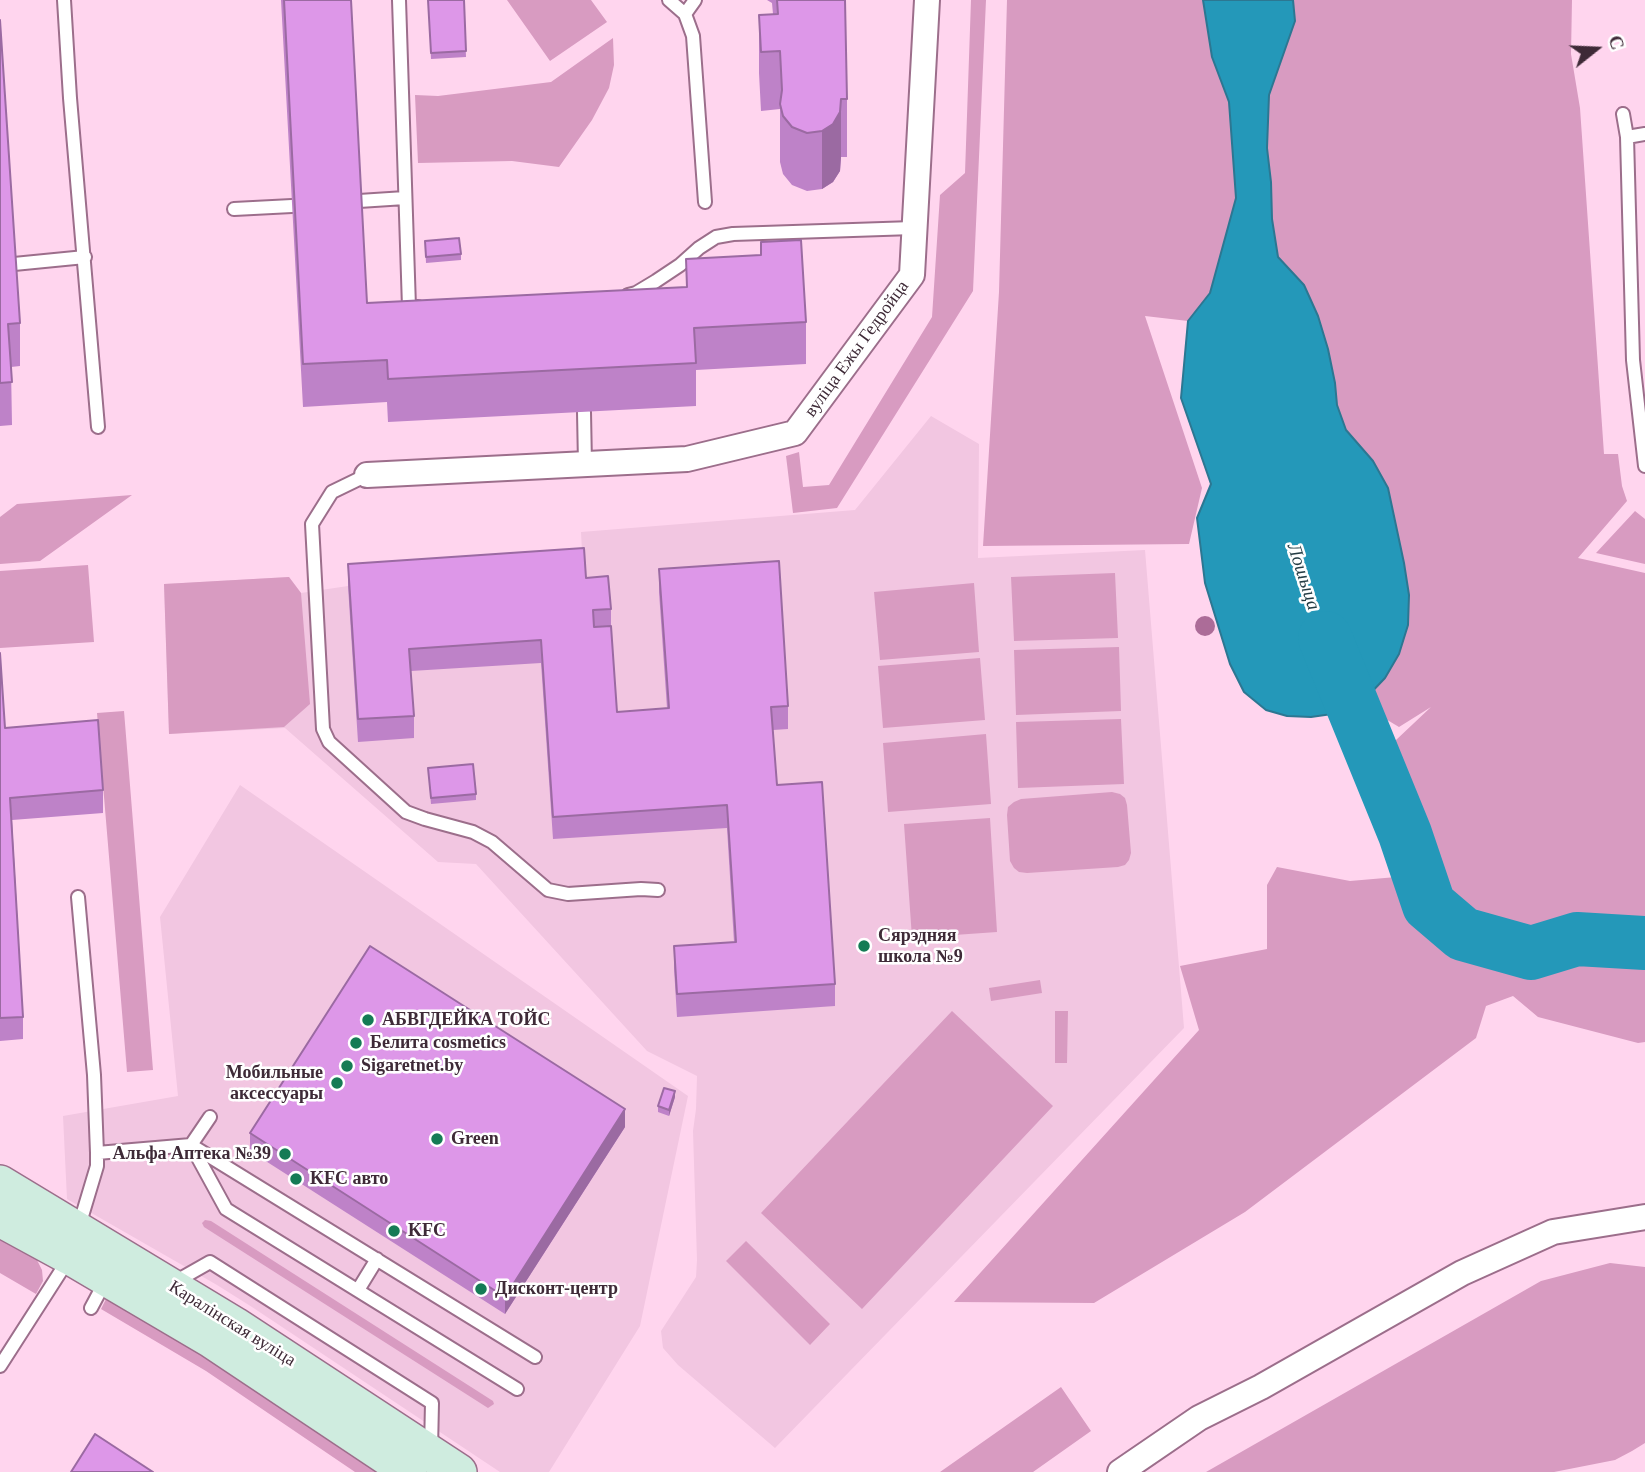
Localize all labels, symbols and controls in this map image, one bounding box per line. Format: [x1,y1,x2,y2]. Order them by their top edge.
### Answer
north arrow [1561,14,1631,84]
text: С [1604,33,1629,52]
street label: вуліца Ежы Гедройца [800,277,914,421]
water label: Лошыца [1282,541,1324,613]
place label: Сярэдняя школа №9 [878,925,963,968]
marker: Сярэдняя школа №9 [856,938,872,954]
place label: АБВГДЕЙКА ТОЙС [382,1009,550,1031]
marker: АБВГДЕЙКА ТОЙС [360,1012,376,1028]
place label: Белита cosmetics [370,1032,506,1054]
marker: Белита cosmetics [348,1035,364,1051]
place label: Sigaretnet.by [361,1055,463,1077]
marker: Sigaretnet.by [339,1058,355,1074]
place label: Мобильные аксессуары [226,1062,323,1104]
marker: Мобильные аксессуары [329,1075,345,1091]
place label: Green [451,1128,499,1150]
marker: Green [429,1131,445,1147]
place label: Альфа Аптека №39 [113,1143,271,1165]
marker: Альфа Аптека №39 [277,1146,293,1162]
place label: KFC авто [310,1168,388,1190]
marker: KFC авто [288,1171,304,1187]
place label: KFC [408,1220,446,1242]
marker: KFC [386,1223,402,1239]
street label: Каралінская вуліца [165,1276,299,1372]
place label: Дисконт-центр [495,1278,618,1300]
marker: Дисконт-центр [473,1281,489,1297]

